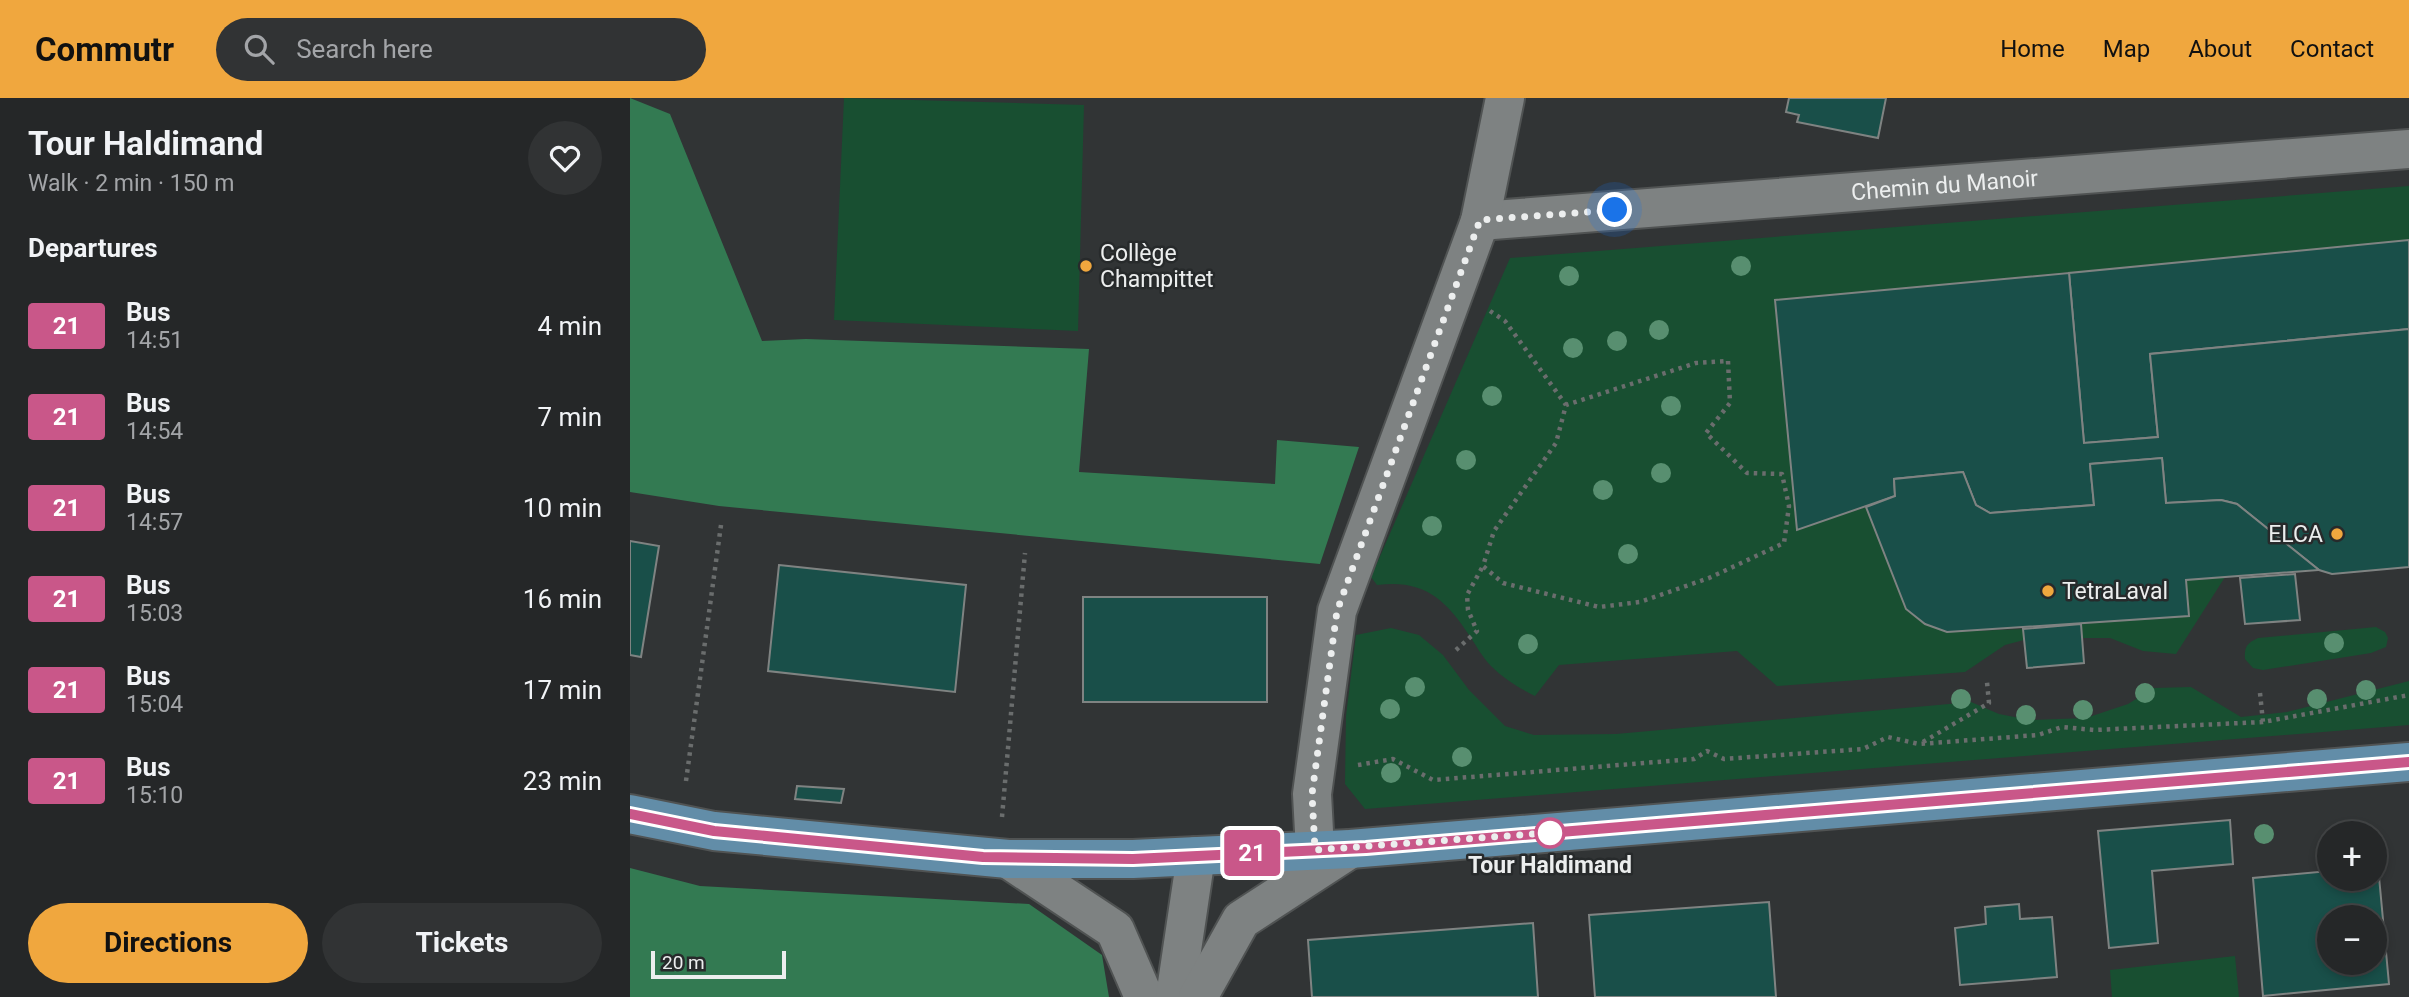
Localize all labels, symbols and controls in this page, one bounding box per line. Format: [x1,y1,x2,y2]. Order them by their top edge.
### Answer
search box [216,18,706,81]
text: Commutr [35,30,174,69]
icon: search [240,30,278,68]
text: Search here [296,34,433,64]
text: Home [2000,35,2065,63]
text: Map [2103,35,2150,63]
text: About [2188,35,2252,63]
text: Contact [2290,35,2374,63]
button: heart [528,121,602,195]
text: Tour Haldimand [28,124,263,163]
street label: Chemin du Manoir [1850,164,2039,206]
text: Walk · 2 min · 150 m [28,170,234,197]
your location [1597,192,1632,227]
text: Departures [28,233,158,263]
place label: Collège Champittet [1100,240,1214,293]
marker: Collège Champittet [1078,258,1094,274]
text: Bus [126,297,171,327]
text: 4 min [537,311,602,341]
text: 21 [53,312,80,340]
text: 14:51 [126,327,183,354]
text: Bus [126,388,171,418]
text: 7 min [537,402,602,432]
text: 21 [53,403,80,431]
text: 14:54 [126,418,183,445]
text: Bus [126,479,171,509]
text: 10 min [523,493,602,523]
text: 21 [53,494,80,522]
text: 14:57 [126,509,183,536]
place label: ELCA [2268,521,2323,548]
marker: ELCA [2329,526,2345,542]
text: Bus [126,570,171,600]
place label: TetraLaval [2062,578,2168,605]
marker: TetraLaval [2040,583,2056,599]
text: 16 min [523,584,602,614]
text: 21 [53,585,80,613]
text: 15:03 [126,600,183,627]
text: Bus [126,661,171,691]
text: 17 min [523,675,602,705]
text: 21 [53,676,80,704]
text: 15:04 [126,691,183,718]
text: Bus [126,752,171,782]
text: 23 min [523,766,602,796]
text: 21 [53,767,80,795]
text: 15:10 [126,782,183,809]
marker: Tour Haldimand [1535,818,1565,848]
map controls [2317,821,2387,975]
button: + [2317,821,2387,891]
line badge: 21 [1220,830,1284,876]
text: 21 [1238,839,1266,867]
place label: Tour Haldimand [1468,852,1632,879]
button: Directions [28,903,308,983]
button: Tickets [322,903,602,983]
button: − [2317,905,2387,975]
scale bar [651,948,786,980]
text: 20 m [662,951,705,974]

